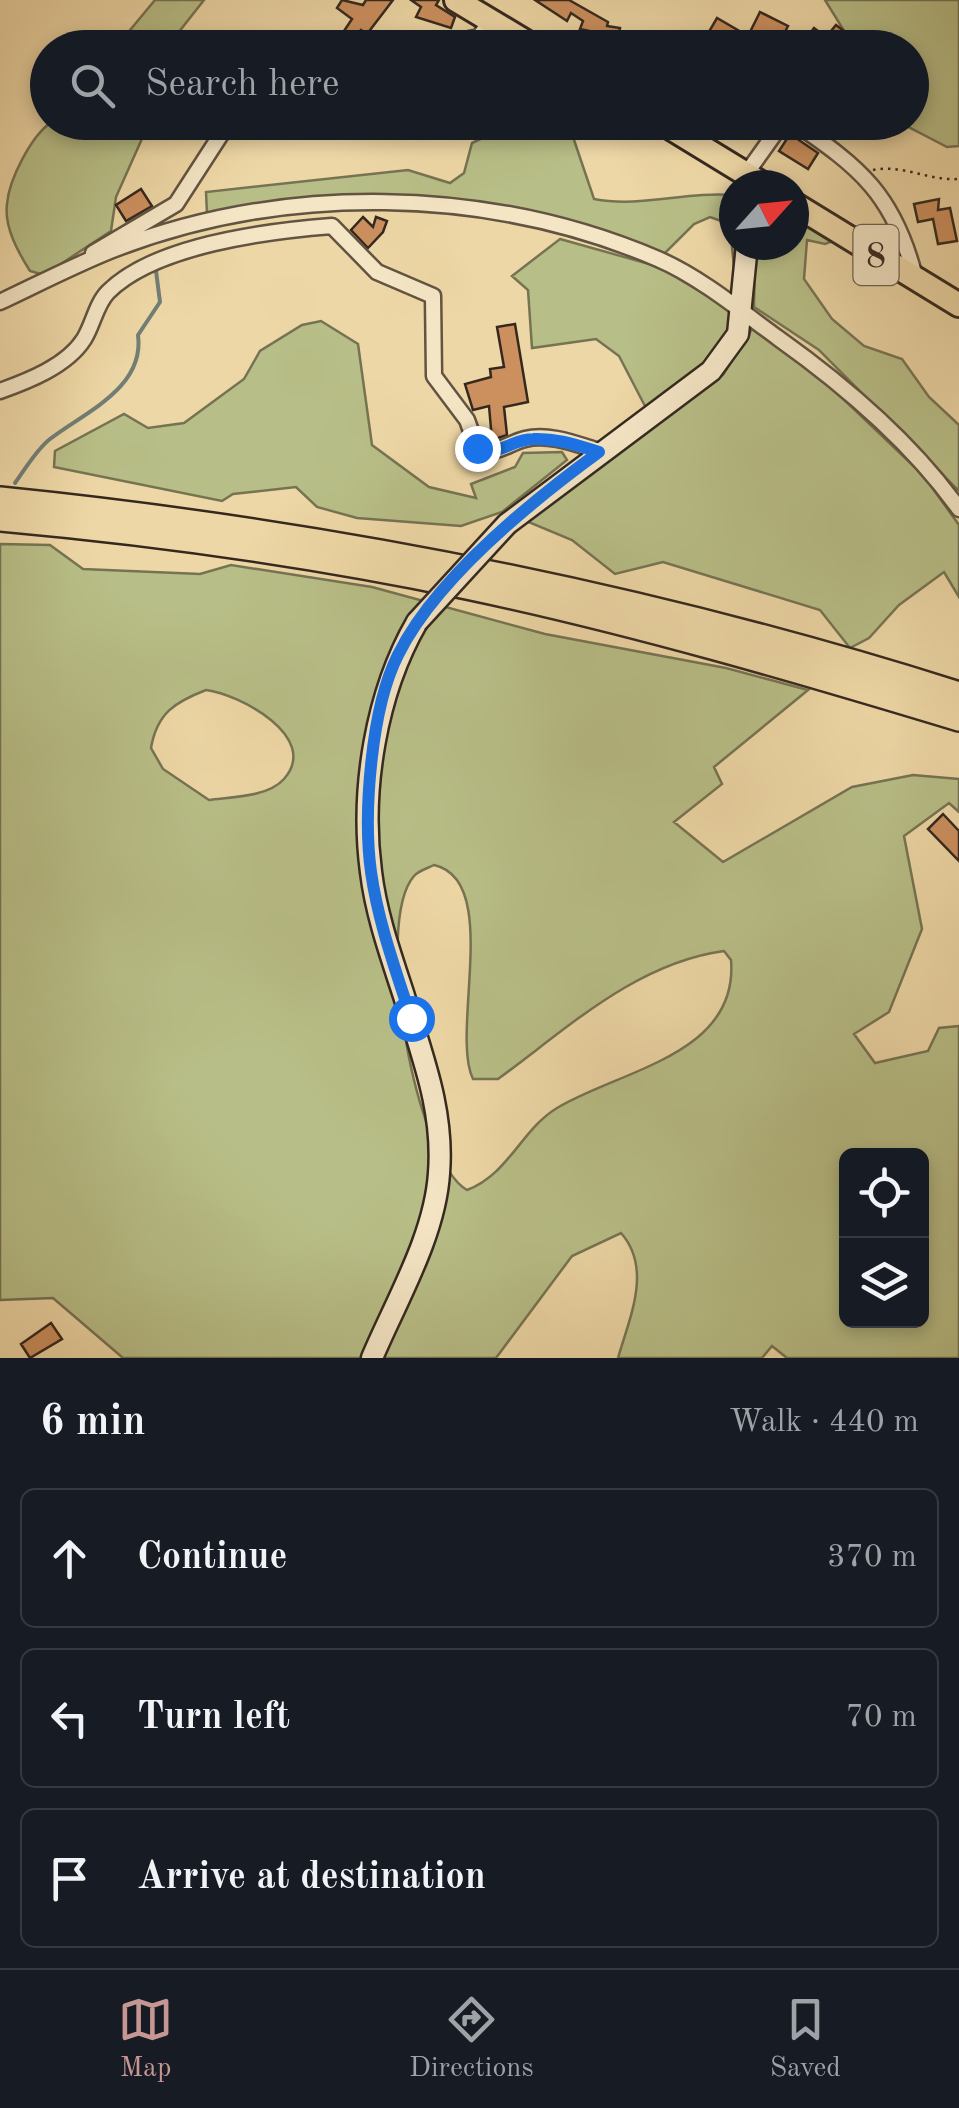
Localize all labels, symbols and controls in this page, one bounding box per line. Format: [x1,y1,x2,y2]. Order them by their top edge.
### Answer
search box [30,30,929,140]
icon: search [65,58,120,113]
text: Search here [145,66,340,104]
north arrow [719,170,809,260]
road number: 8 [854,225,898,285]
route end [455,426,501,472]
route start [389,996,435,1042]
map controls [839,1148,929,1328]
button: locate [839,1148,929,1238]
button: layers [839,1238,929,1328]
text: 6 min [40,1402,146,1444]
text: Walk · 440 m [729,1407,919,1439]
icon: ahead [42,1531,97,1586]
text: Continue [137,1539,287,1577]
text: 370 m [827,1542,917,1574]
icon: left [42,1691,97,1746]
text: Turn left [137,1699,290,1737]
text: 70 m [846,1702,917,1734]
icon: arrive [42,1851,97,1906]
text: Arrive at destination [137,1859,486,1897]
tab: Map [118,1992,173,2087]
tab: Directions [409,1992,534,2087]
tab: Saved [770,1992,841,2087]

